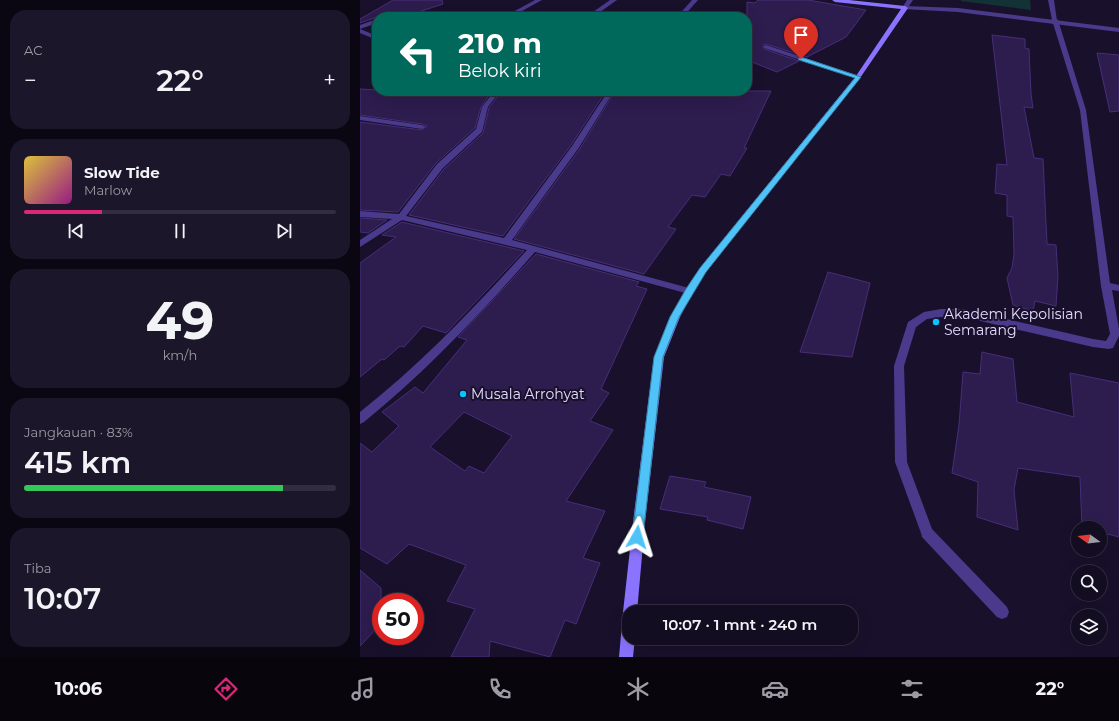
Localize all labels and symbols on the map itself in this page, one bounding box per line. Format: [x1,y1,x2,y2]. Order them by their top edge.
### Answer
pin [784,18,818,59]
place label: Akademi Kepolisian Semarang [944,305,1083,339]
marker: Akademi Kepolisian Semarang [931,317,941,327]
place label: Musala Arrohyat [471,385,585,403]
marker: Musala Arrohyat [458,389,468,399]
position arrow [616,516,658,558]
north arrow [1071,521,1107,557]
speed limit sign: 50 [372,593,424,645]

